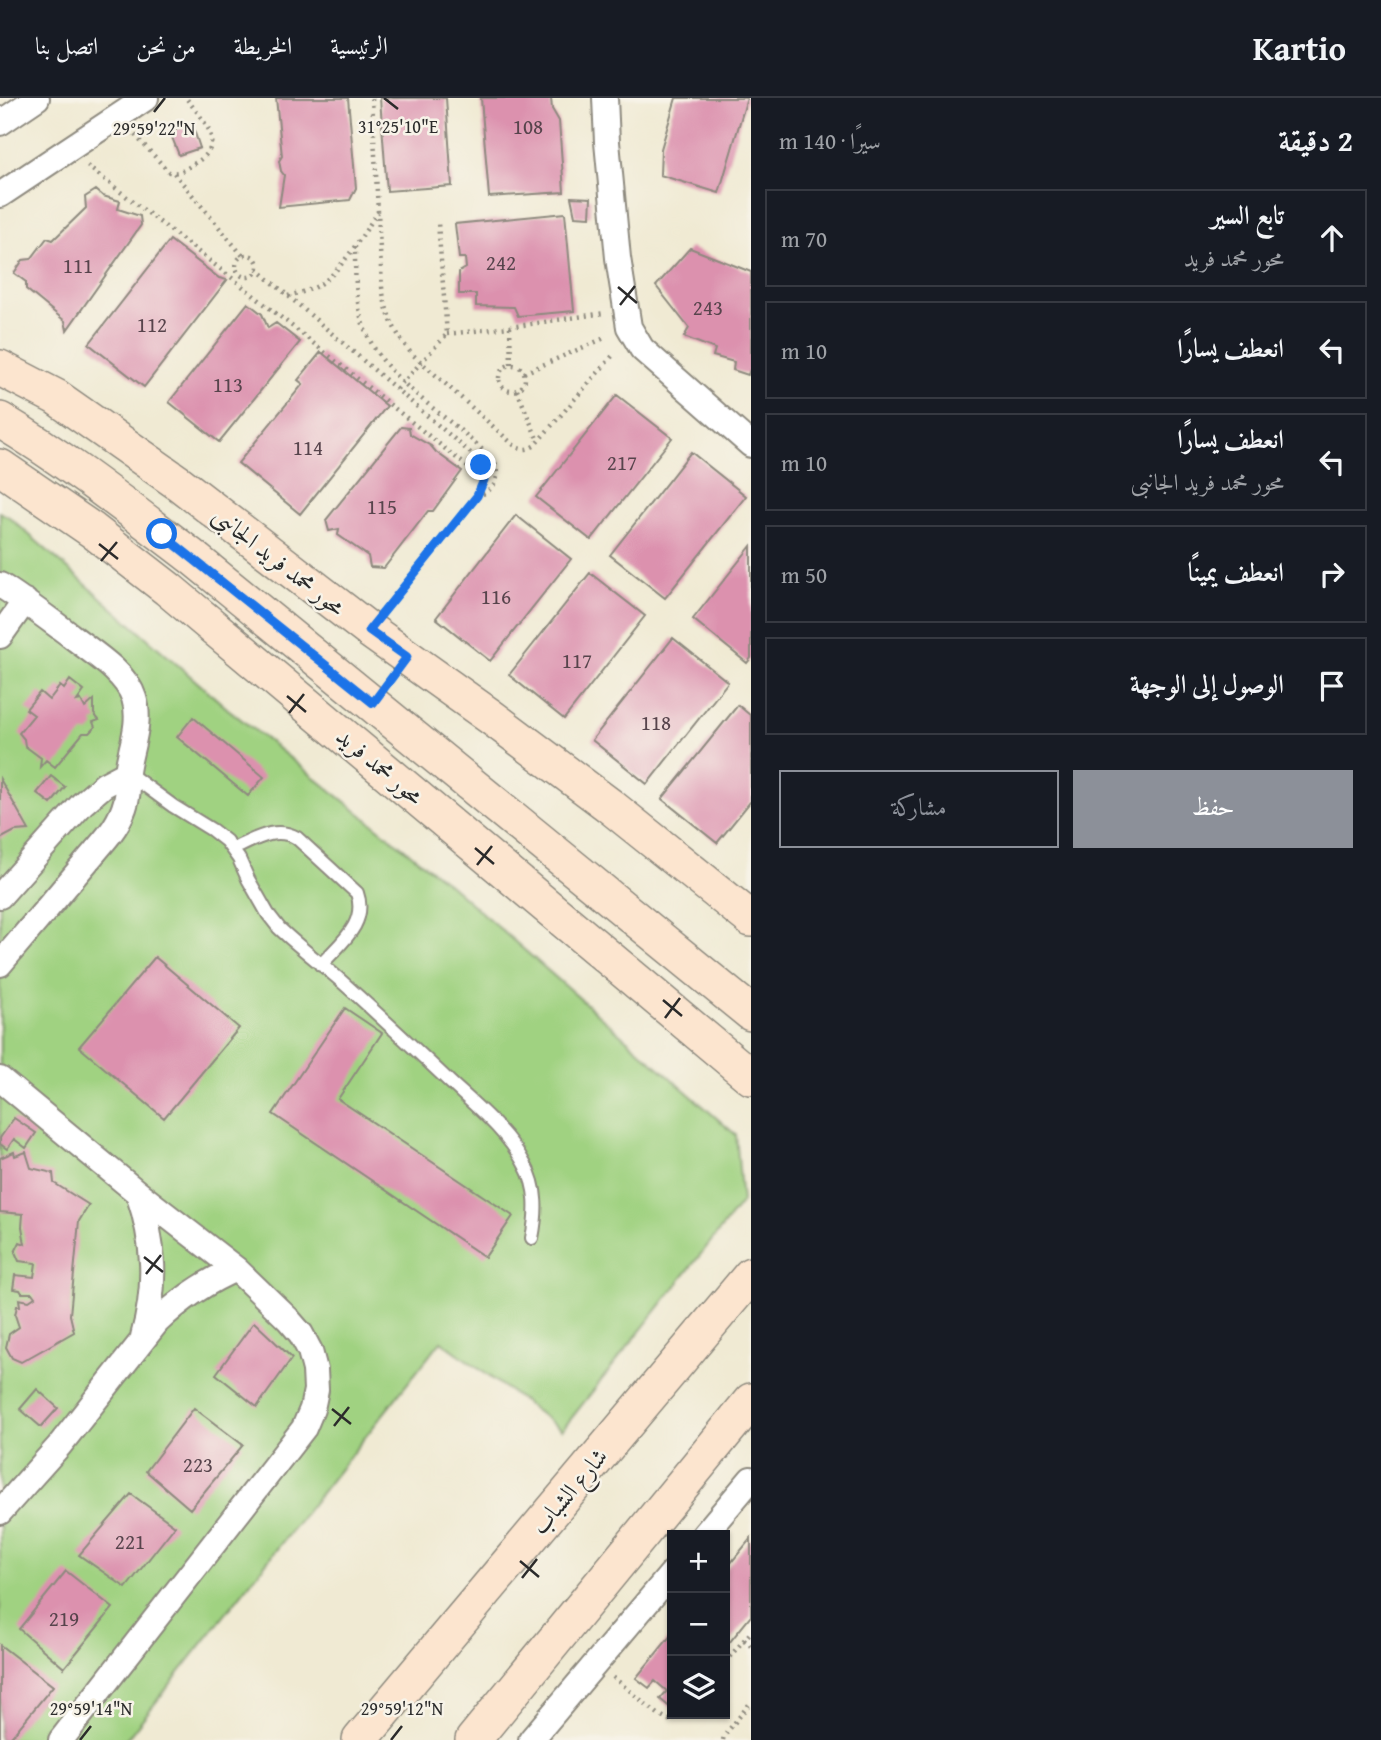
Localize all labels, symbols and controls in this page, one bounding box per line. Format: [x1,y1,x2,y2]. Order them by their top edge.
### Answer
text: Kartio [1253,24,1346,72]
text: اتصل بنا [35,28,98,63]
text: من نحن [136,28,196,63]
text: الخريطة [234,28,292,63]
text: الرئيسية [330,28,388,63]
house number: 108 [513,111,543,142]
text: 31°25'10"E [358,113,438,140]
text: 29°59'22"N [113,115,196,142]
text: 2 دقيقة [1278,118,1353,162]
text: سيرًا · 140 m [779,124,881,157]
text: تابع السير [1210,195,1284,234]
icon: ahead [1313,219,1351,257]
text: 70 m [781,222,827,255]
text: محور محمد فريد [1184,241,1284,274]
house number: 242 [486,247,516,278]
house number: 111 [63,250,93,281]
house number: 243 [693,292,723,323]
house number: 112 [137,309,167,340]
text: انعطف يسارًا [1177,328,1284,367]
icon: left [1313,331,1351,369]
text: 10 m [781,334,827,367]
house number: 113 [213,369,243,400]
text: انعطف يسارًا [1177,419,1284,458]
house number: 114 [293,432,323,463]
icon: left [1313,443,1351,481]
text: 10 m [781,446,827,479]
house number: 217 [607,447,637,478]
route end [465,449,496,480]
text: محور محمد فريد الجانبى [1130,465,1284,498]
house number: 115 [367,491,397,522]
street label: محور محمد فريد الجانبى [204,498,353,625]
route start [146,518,177,549]
text: انعطف يمينًا [1188,552,1284,591]
icon: right [1313,555,1351,593]
text: 50 m [781,558,827,591]
house number: 116 [481,581,511,612]
house number: 117 [562,645,592,676]
text: الوصول إلى الوجهة [1130,664,1284,703]
icon: arrive [1313,667,1351,705]
house number: 118 [641,707,671,738]
street label: محور محمد فريد [329,719,432,813]
button: مشاركة [779,770,1059,848]
button: حفظ [1073,770,1353,848]
street label: شارع الشباب [522,1440,618,1544]
house number: 223 [183,1449,213,1480]
house number: 221 [115,1526,145,1557]
map controls [667,1530,730,1719]
button: + [667,1530,730,1593]
button: − [667,1593,730,1656]
house number: 219 [49,1603,79,1634]
button: layers [667,1656,730,1719]
text: 29°59'14"N [50,1695,133,1722]
text: 29°59'12"N [361,1695,444,1722]

